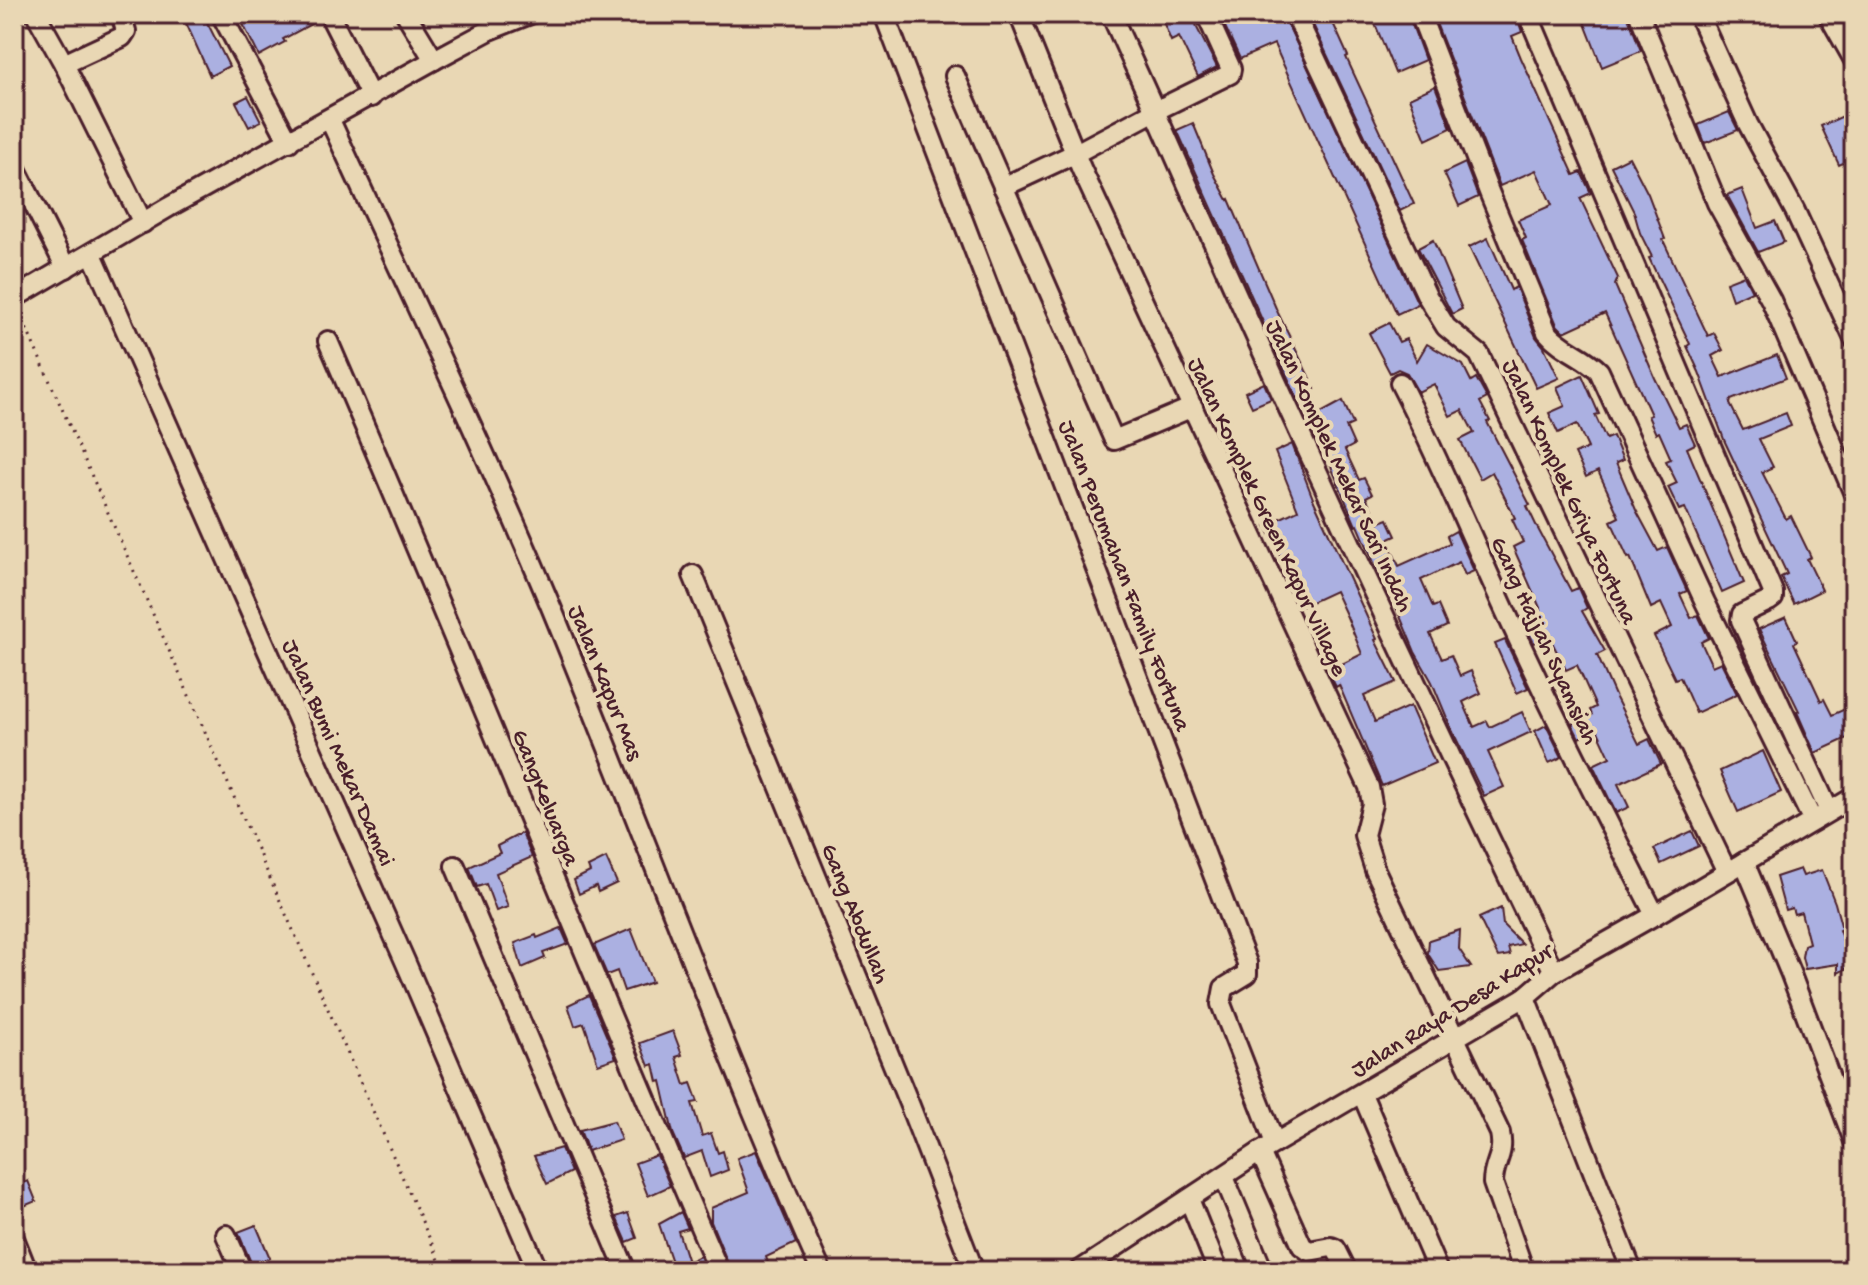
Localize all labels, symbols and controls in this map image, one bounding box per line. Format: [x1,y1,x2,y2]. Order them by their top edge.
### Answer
street label: Jalan Komplek Mekar Sari Indah [1257,316,1418,617]
street label: Jalan Komplek Green Kapur Village [1179,354,1353,682]
street label: Jalan Komplek Griya Fortuna [1494,355,1642,630]
street label: Jalan Perumahan Family Fortuna [1050,417,1196,736]
street label: Gang Hajjah Syamsiah [1482,533,1604,750]
street label: Jalan Kapur Mas [560,602,648,766]
street label: Jalan Bumi Mekar Damai [274,636,400,871]
street label: GangKeluarga [503,726,585,871]
street label: Gang Abdullah [813,840,895,989]
street label: Jalan Raya Desa Kapur [1347,937,1561,1086]

